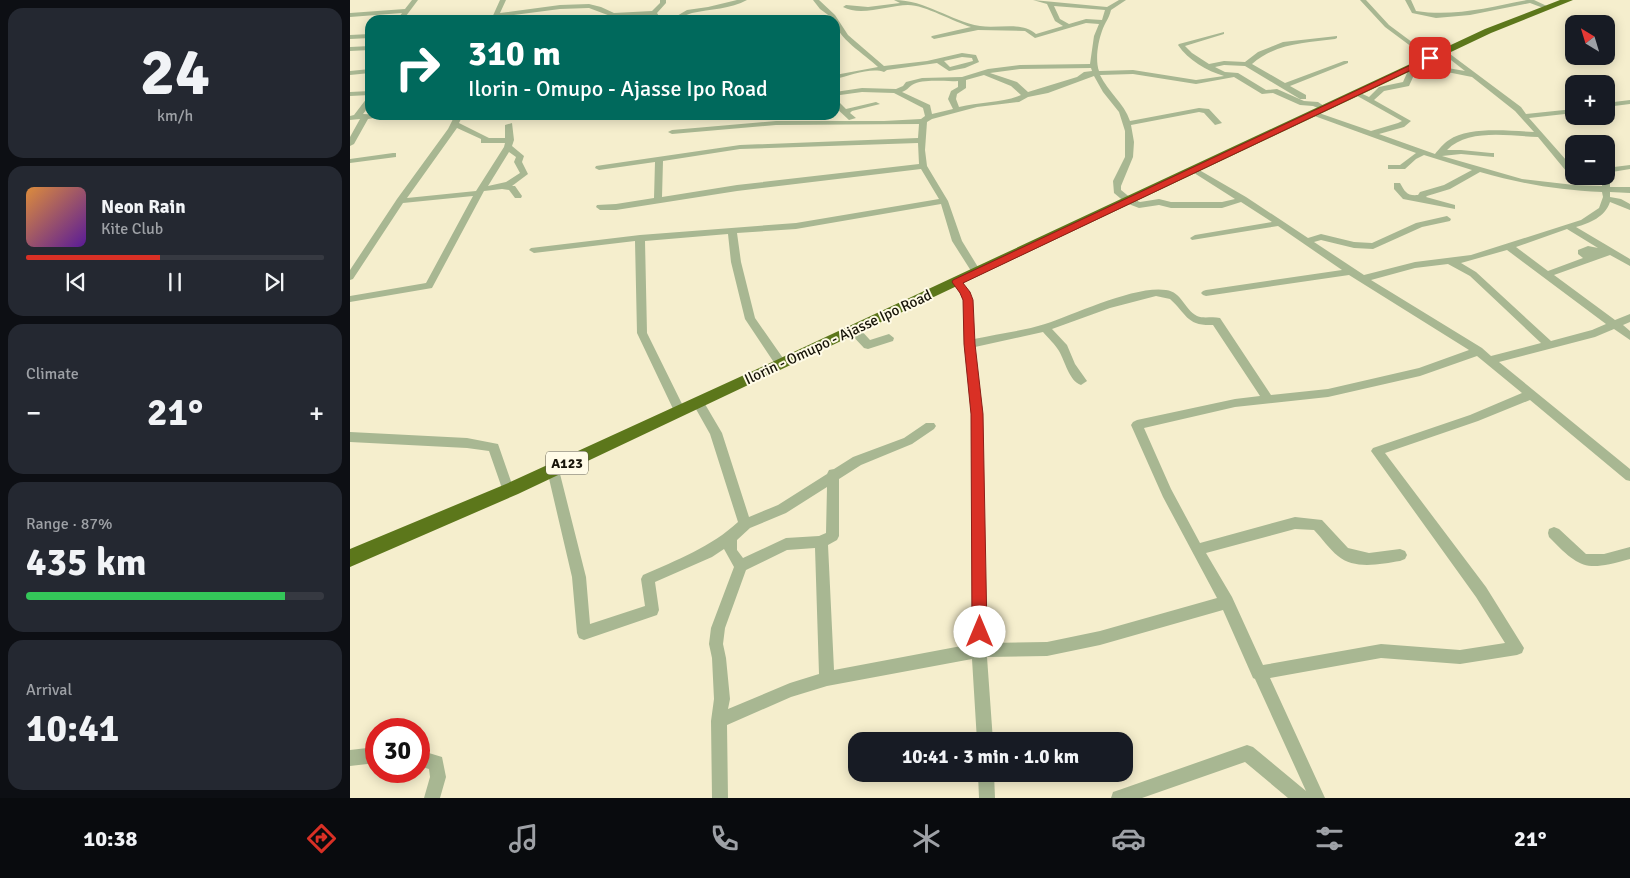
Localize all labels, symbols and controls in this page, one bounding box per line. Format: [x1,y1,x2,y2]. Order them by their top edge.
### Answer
north arrow [1565,15,1615,65]
map controls [1565,15,1615,185]
text: 310 m [468,32,561,75]
text: 24 [140,33,210,113]
icon: right [385,35,450,100]
pin [1409,37,1451,79]
icon: arrive [1416,44,1444,72]
text: Ilorin - Omupo - Ajasse Ipo Road [468,75,768,102]
button: + [1565,75,1615,125]
text: km/h [157,106,193,126]
button: − [1565,135,1615,185]
text: Neon Rain [101,195,186,219]
text: Kite Club [101,219,163,239]
icon: previous [62,268,90,296]
icon: pause [161,268,189,296]
icon: next [260,268,288,296]
street label: Ilorin - Omupo - Ajasse Ipo Road [742,286,934,388]
text: Climate [26,364,79,384]
text: 21° [147,389,203,436]
text: − [26,396,41,430]
text: + [309,396,324,430]
road number: A123 [546,452,588,474]
text: Range · 87% [26,514,112,534]
text: 435 km [26,539,147,586]
position arrow [953,605,1005,657]
text: Arrival [26,680,72,700]
text: 10:41 [26,705,119,752]
speed limit sign: 30 [365,718,430,783]
text: 10:41 · 3 min · 1.0 km [902,745,1079,769]
icon: directions [304,821,339,856]
icon: music [506,821,541,856]
icon: phone [707,821,742,856]
icon: climate [909,821,944,856]
icon: car [1111,821,1146,856]
icon: filters [1312,821,1347,856]
text: 10:38 [83,825,137,852]
text: 21° [1514,825,1547,852]

